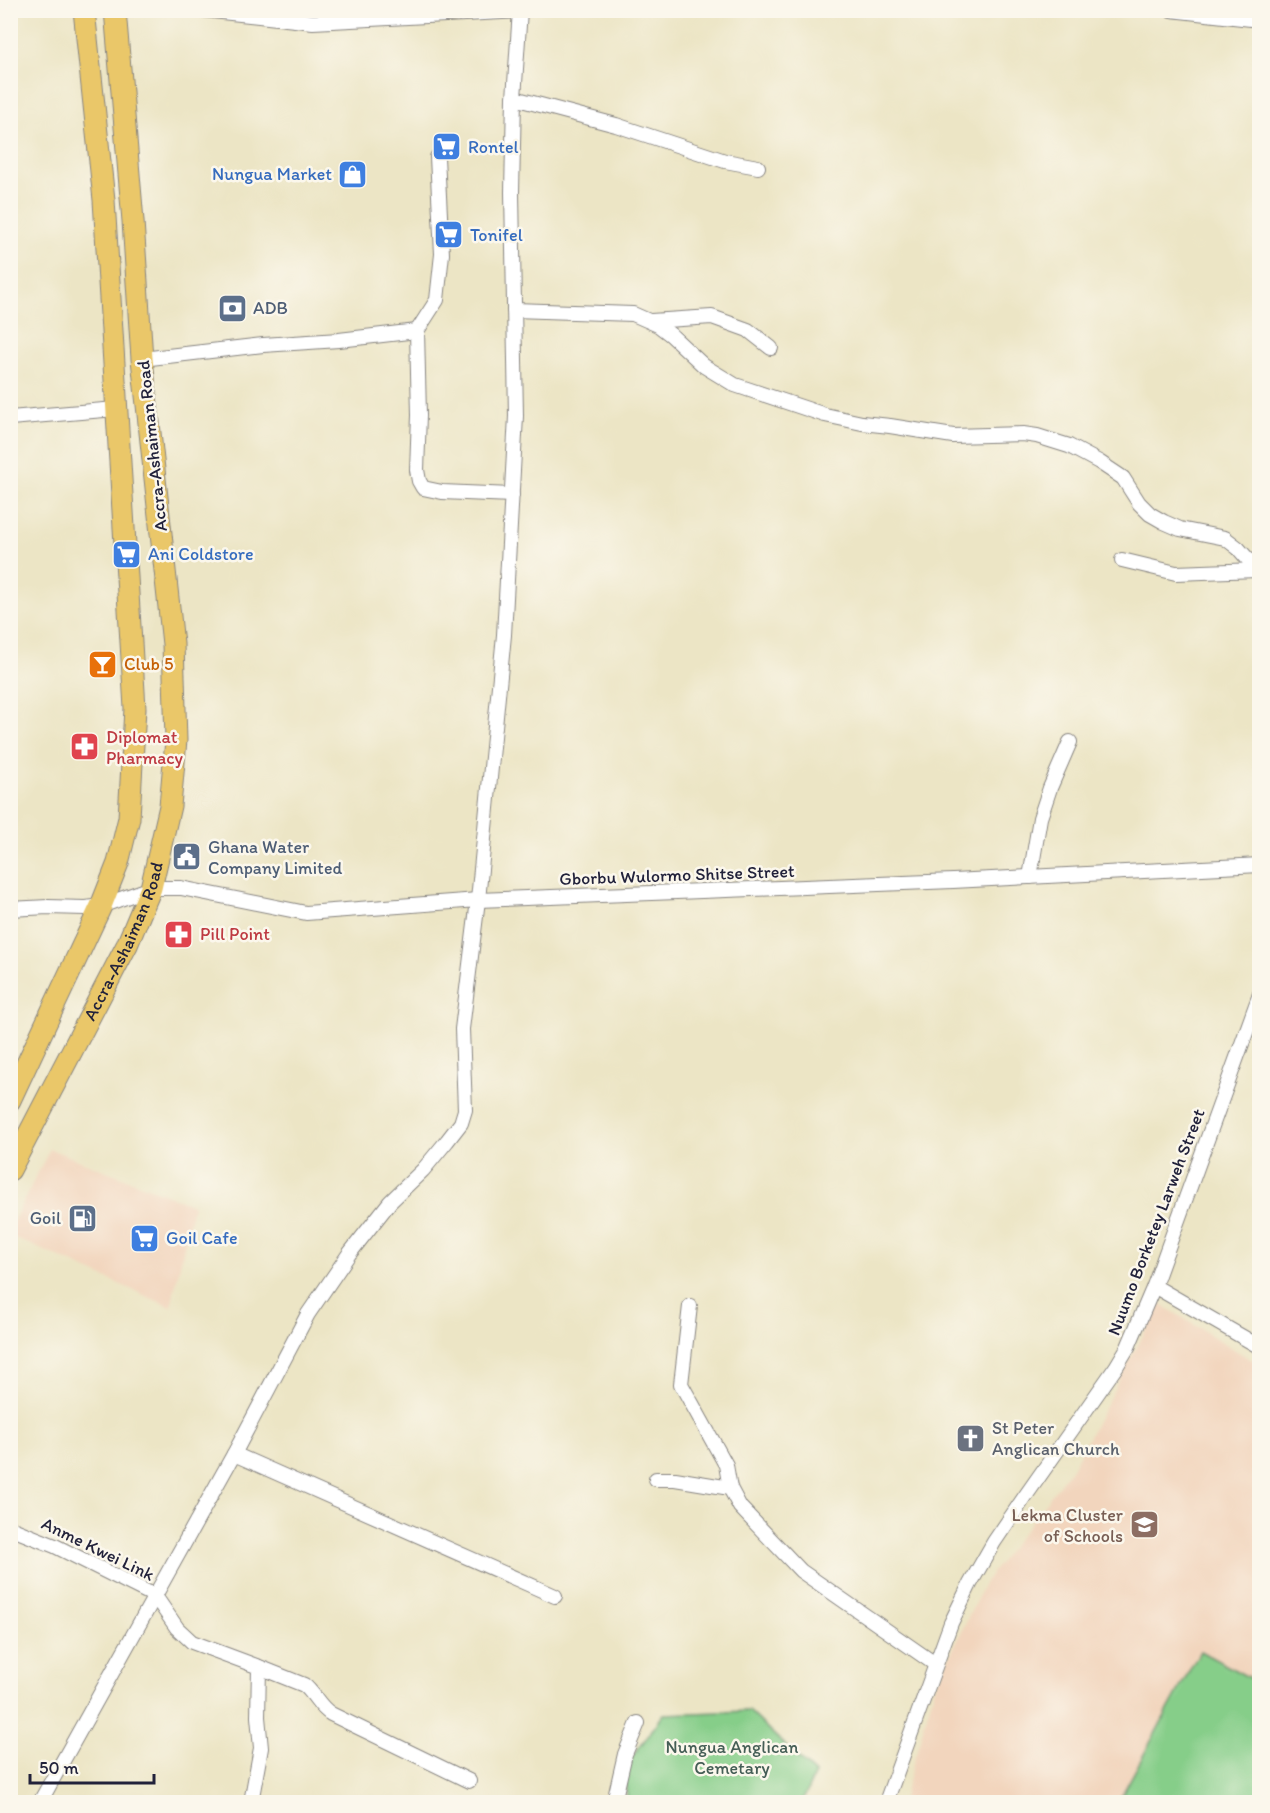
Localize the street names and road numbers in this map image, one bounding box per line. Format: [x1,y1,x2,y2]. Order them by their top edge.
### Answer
street label: Accra-Ashaiman Road [132,359,172,533]
street label: Accra-Ashaiman Road [79,859,168,1024]
street label: Gborbu Wulormo Shitse Street [559,860,795,890]
street label: Nuumo Borketey Larweh Street [1103,1105,1210,1339]
street label: Anme Kwei Link [38,1512,158,1586]

